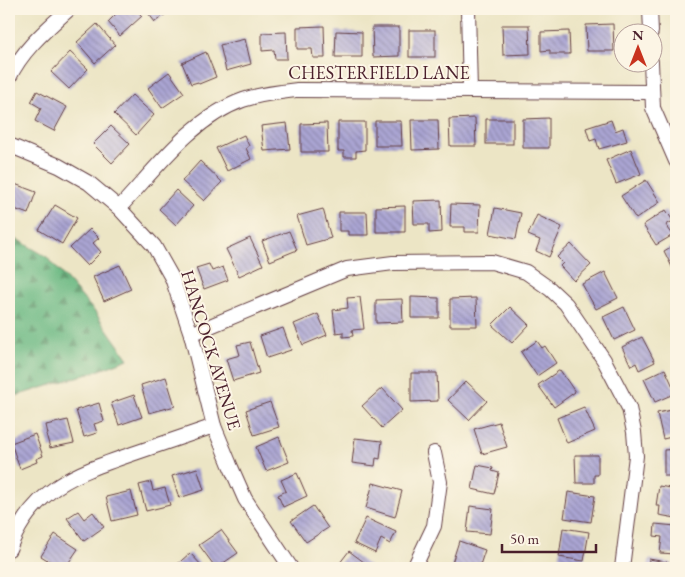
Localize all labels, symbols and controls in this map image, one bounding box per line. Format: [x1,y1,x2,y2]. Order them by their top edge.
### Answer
north arrow [612,22,662,72]
text: N [632,26,644,44]
street label: CHESTERFIELD LANE [288,61,470,84]
street label: HANCOCK AVENUE [176,267,247,433]
scale bar [502,522,596,554]
text: 50 m [510,529,539,548]

